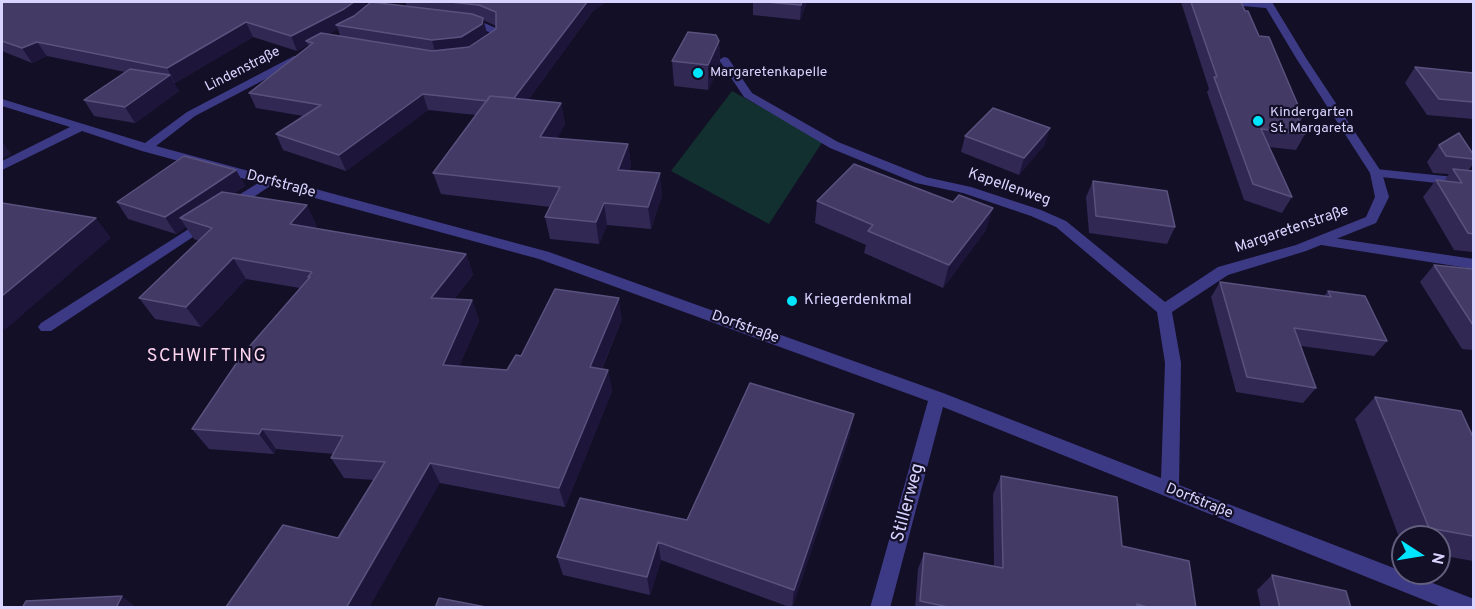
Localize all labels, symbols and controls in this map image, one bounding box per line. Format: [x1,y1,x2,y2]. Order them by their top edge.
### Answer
street label: Lindenstraße [203,44,283,96]
place label: Margaretenkapelle [710,65,827,81]
marker: Margaretenkapelle [691,66,705,80]
place label: Kindergarten St. Margareta [1270,105,1354,138]
marker: Kindergarten St. Margareta [1251,114,1265,128]
street label: Kapellenweg [965,165,1053,211]
street label: Dorfstraße [245,167,317,203]
street label: Margaretenstraße [1233,202,1351,258]
place label: Kriegerdenkmal [804,292,912,310]
marker: Kriegerdenkmal [785,294,799,308]
street label: Dorfstraße [709,307,781,349]
district label: SCHWIFTING [147,346,267,368]
street label: Stillerweg [888,461,930,545]
street label: Dorfstraße [1163,480,1235,524]
north arrow [1391,525,1451,585]
text: N [1426,551,1448,566]

